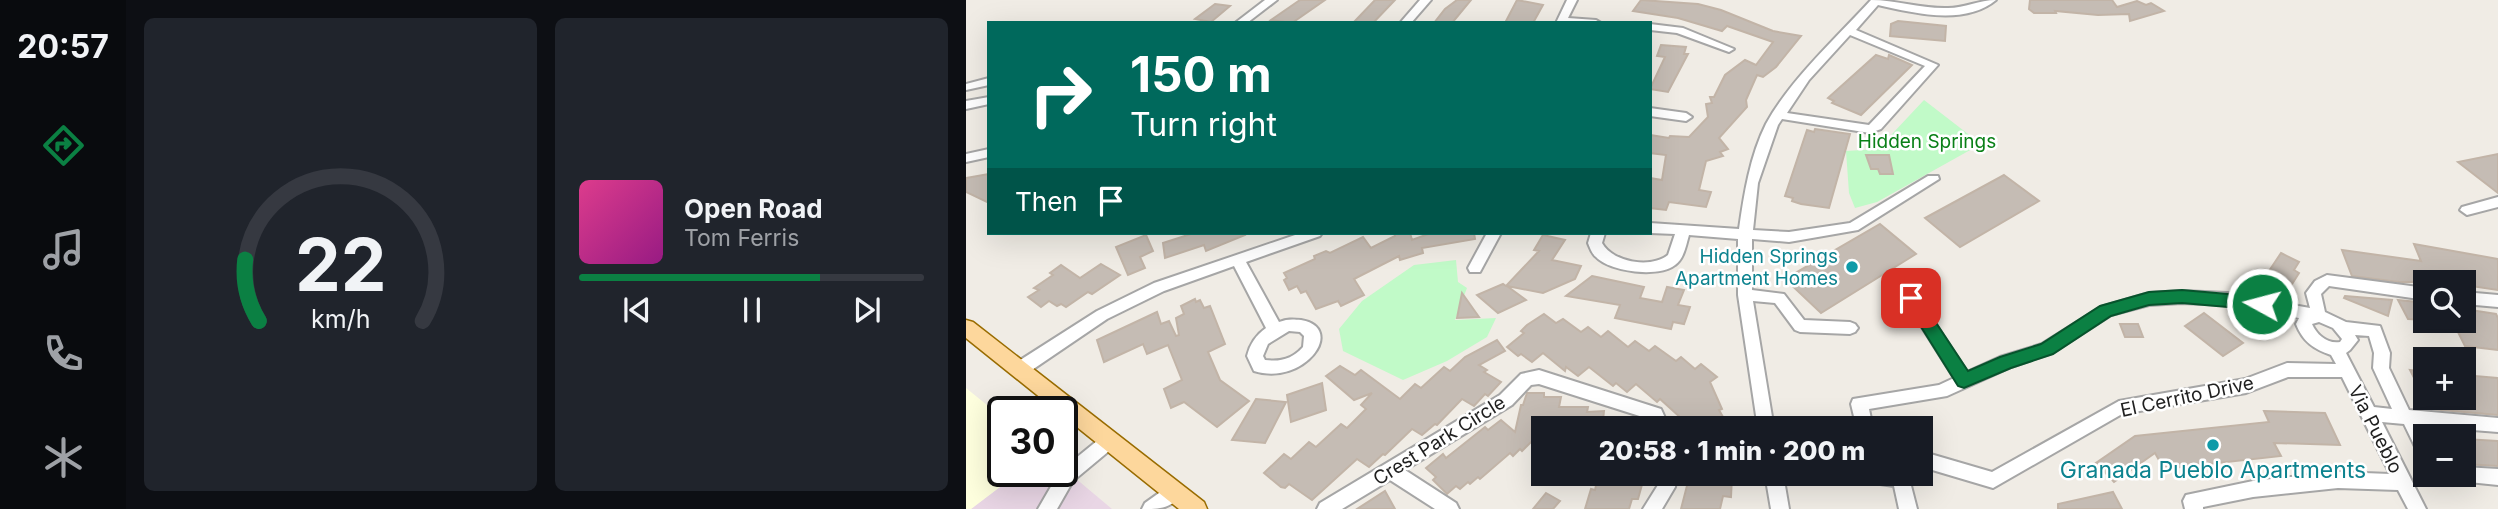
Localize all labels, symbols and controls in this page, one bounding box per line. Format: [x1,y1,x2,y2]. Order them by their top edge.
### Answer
text: 20:57 [17,27,109,66]
text: 150 m [1130,45,1272,104]
icon: right [1015,49,1106,140]
text: Turn right [1130,105,1277,144]
icon: directions [39,121,88,170]
park label: Hidden Springs [1858,130,1996,153]
icon: arrive [1092,182,1130,220]
text: Then [1015,186,1078,217]
text: Open Road [684,193,823,224]
text: 22 [295,220,386,309]
text: Tom Ferris [684,224,799,252]
icon: music [39,225,88,274]
place label: Hidden Springs Apartment Homes [1675,245,1838,290]
marker: Hidden Springs Apartment Homes [1844,259,1860,275]
position arrow [2225,267,2299,341]
pin [1881,268,1941,328]
map controls [2413,270,2476,487]
button: search [2413,270,2476,333]
icon: arrive [1892,279,1930,317]
icon: previous [618,291,656,329]
icon: pause [733,291,771,329]
icon: next [848,291,886,329]
text: km/h [311,303,370,333]
icon: phone [39,329,88,378]
button: + [2413,347,2476,410]
street label: El Cerrito Drive [2118,371,2256,422]
street label: Via Pueblo [2344,381,2408,477]
street label: Crest Park Circle [1369,391,1509,490]
speed limit sign: 30 [987,396,1078,487]
button: − [2413,424,2476,487]
icon: climate [39,433,88,482]
text: 20:58 · 1 min · 200 m [1599,435,1865,466]
marker: Granada Pueblo Apartments [2205,437,2221,453]
place label: Granada Pueblo Apartments [2060,456,2366,484]

